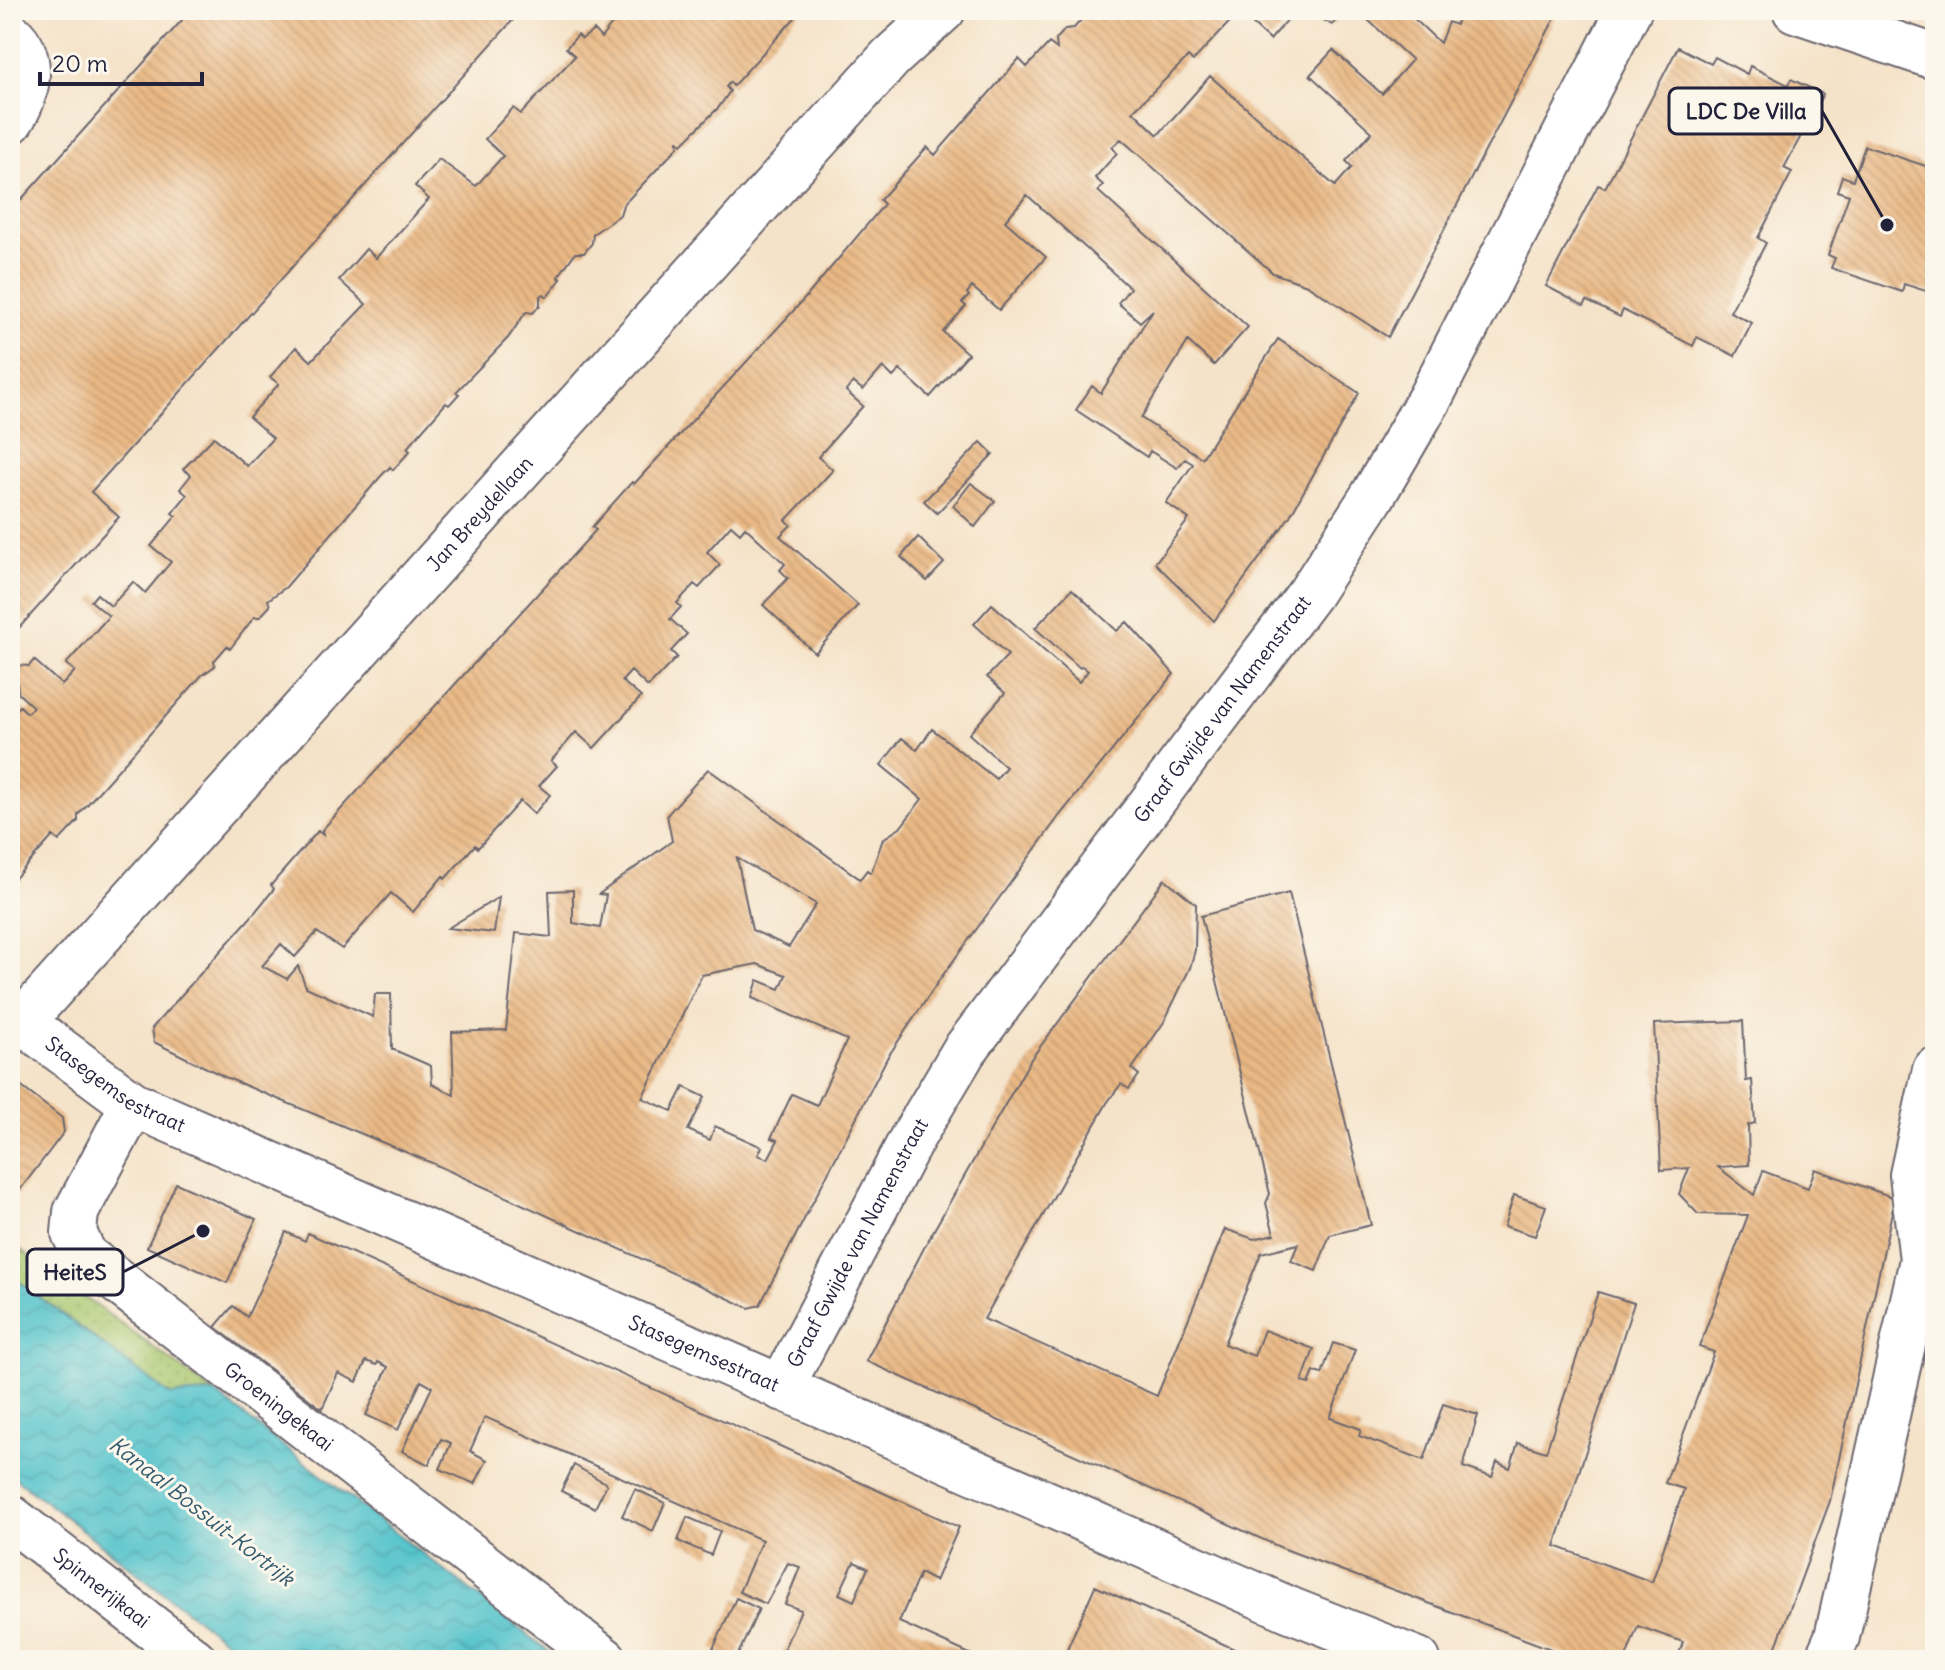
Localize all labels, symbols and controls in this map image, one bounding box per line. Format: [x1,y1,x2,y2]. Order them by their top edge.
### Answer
scale bar [40,36,202,86]
text: 20 m [52,48,108,78]
callout: LDC De Villa [1669,88,1822,134]
text: LDC De Villa [1685,97,1807,125]
street label: Jan Breydellaan [421,451,538,576]
street label: Graaf Gwijde van Namenstraat [1128,590,1316,828]
street label: Stasegemsestraat [41,1031,190,1137]
street label: Graaf Gwijde van Namenstraat [781,1113,933,1372]
callout: HeiteS [27,1249,123,1295]
text: HeiteS [43,1258,107,1286]
street label: Stasegemsestraat [625,1309,783,1397]
street label: Groeningekaai [219,1356,339,1456]
water label: Kanaal Bossuit-Kortrijk [104,1430,301,1593]
street label: Spinnerijkaai [49,1543,155,1633]

